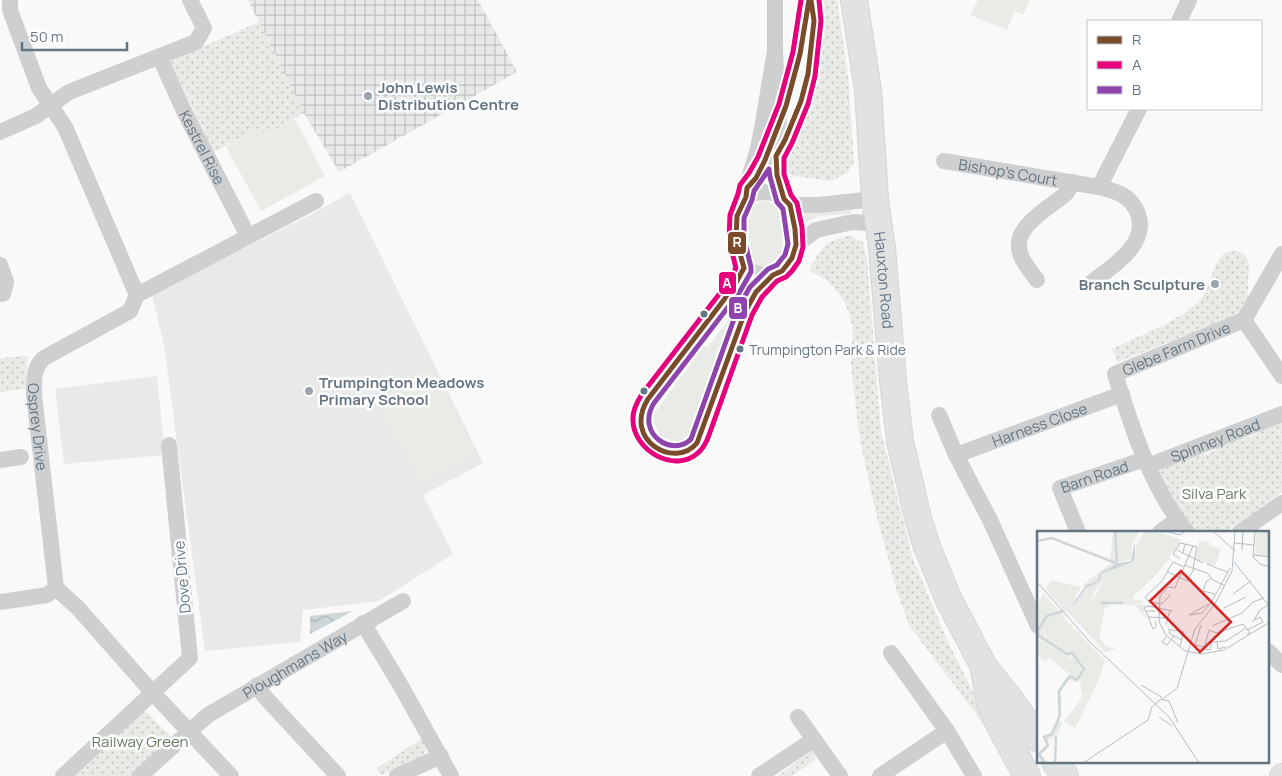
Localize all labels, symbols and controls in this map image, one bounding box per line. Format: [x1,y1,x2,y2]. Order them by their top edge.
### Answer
scale bar [22,20,128,52]
legend [1087,20,1262,110]
text: 50 m [30,26,64,47]
text: R [1132,29,1141,50]
text: A [1132,54,1142,75]
place label: John Lewis Distribution Centre [378,77,519,115]
text: B [1132,79,1141,100]
marker: John Lewis Distribution Centre [362,90,374,102]
street label: Kestrel Rise [175,106,231,188]
street label: Bishop's Court [957,153,1059,190]
street label: Hauxton Road [869,230,899,330]
line badge: R [727,231,747,255]
text: R [732,232,742,251]
line badge: A [718,271,737,295]
text: A [722,273,732,292]
place label: Branch Sculpture [1079,274,1205,295]
marker: Branch Sculpture [1209,278,1221,290]
line badge: B [728,296,748,320]
text: B [734,298,743,317]
unlabelled marker [699,309,709,319]
street label: Glebe Farm Drive [1119,316,1234,380]
place label: Trumpington Park & Ride [749,340,906,359]
marker: Trumpington Park & Ride [735,344,745,354]
place label: Trumpington Meadows Primary School [319,372,484,410]
street label: Osprey Drive [23,383,53,472]
marker: Trumpington Meadows Primary School [303,385,315,397]
unlabelled marker [639,386,649,396]
street label: Harness Close [989,397,1090,451]
street label: Spinney Road [1167,413,1263,467]
street label: Barn Road [1058,455,1131,498]
park label: Silva Park [1182,483,1247,504]
inset map [1037,531,1270,764]
street label: Dove Drive [168,540,196,614]
street label: Ploughmans Way [239,625,351,703]
park label: Railway Green [92,731,188,752]

